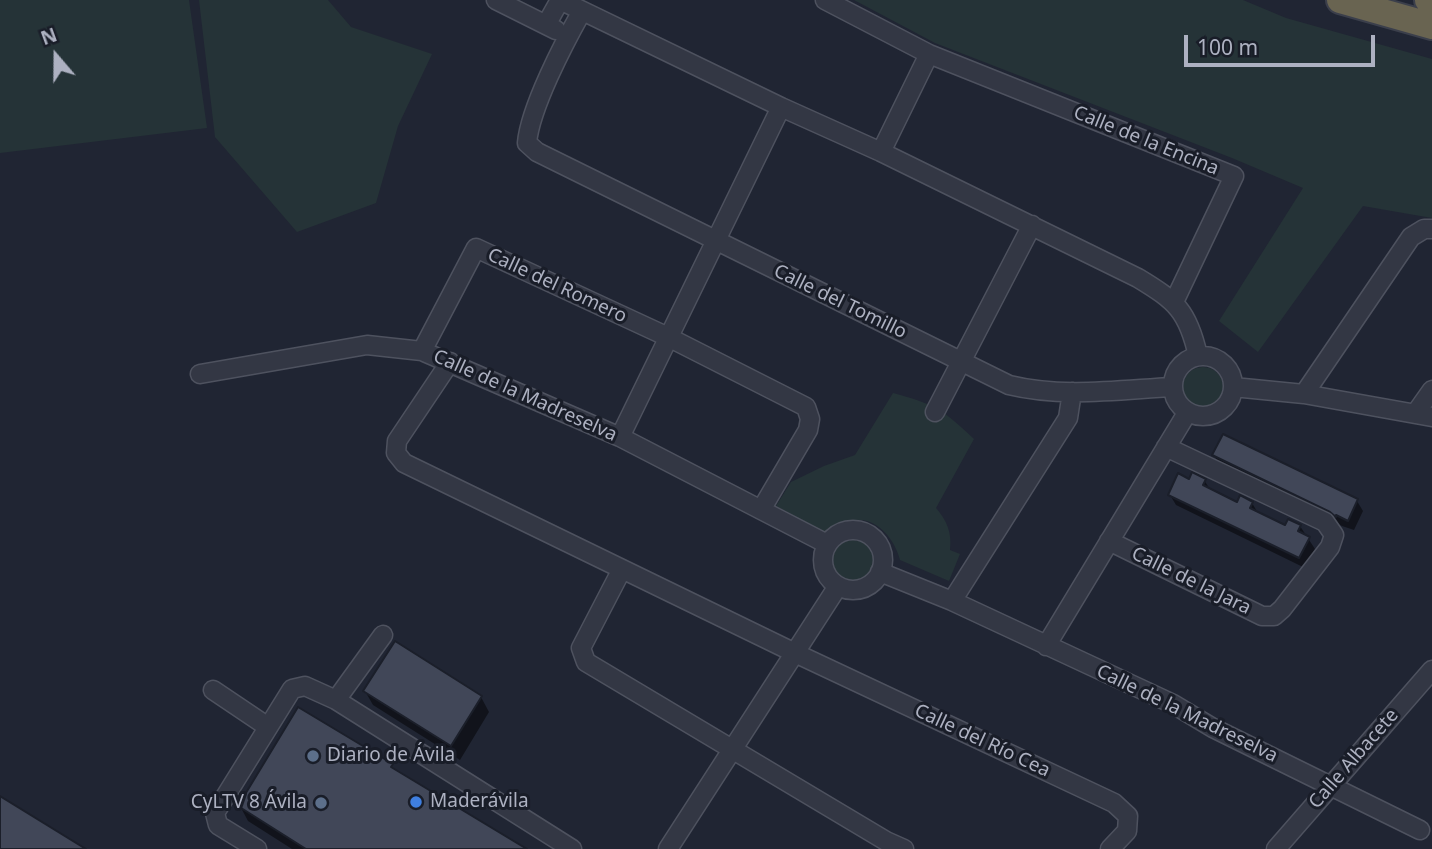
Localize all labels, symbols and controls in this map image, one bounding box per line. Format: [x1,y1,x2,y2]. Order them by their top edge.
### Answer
north arrow [21,21,91,91]
text: N [37,21,61,51]
scale bar [1187,21,1378,65]
text: 100 m [1197,33,1258,61]
street label: Calle de la Encina [1070,101,1222,181]
street label: Calle del Romero [484,244,630,328]
street label: Calle del Tomillo [770,260,910,344]
street label: Calle de la Madreselva [430,345,620,447]
street label: Calle de la Jara [1128,542,1254,620]
street label: Calle de la Madreselva [1093,660,1281,768]
street label: Calle del Río Cea [911,700,1053,782]
street label: Calle Albacete [1304,704,1404,814]
place label: Diario de Ávila [327,745,455,767]
marker: Diario de Ávila [305,748,321,764]
place label: Maderávila [430,791,529,813]
place label: CyLTV 8 Ávila [191,792,307,814]
marker: Maderávila [408,794,424,810]
marker: CyLTV 8 Ávila [313,795,329,811]

